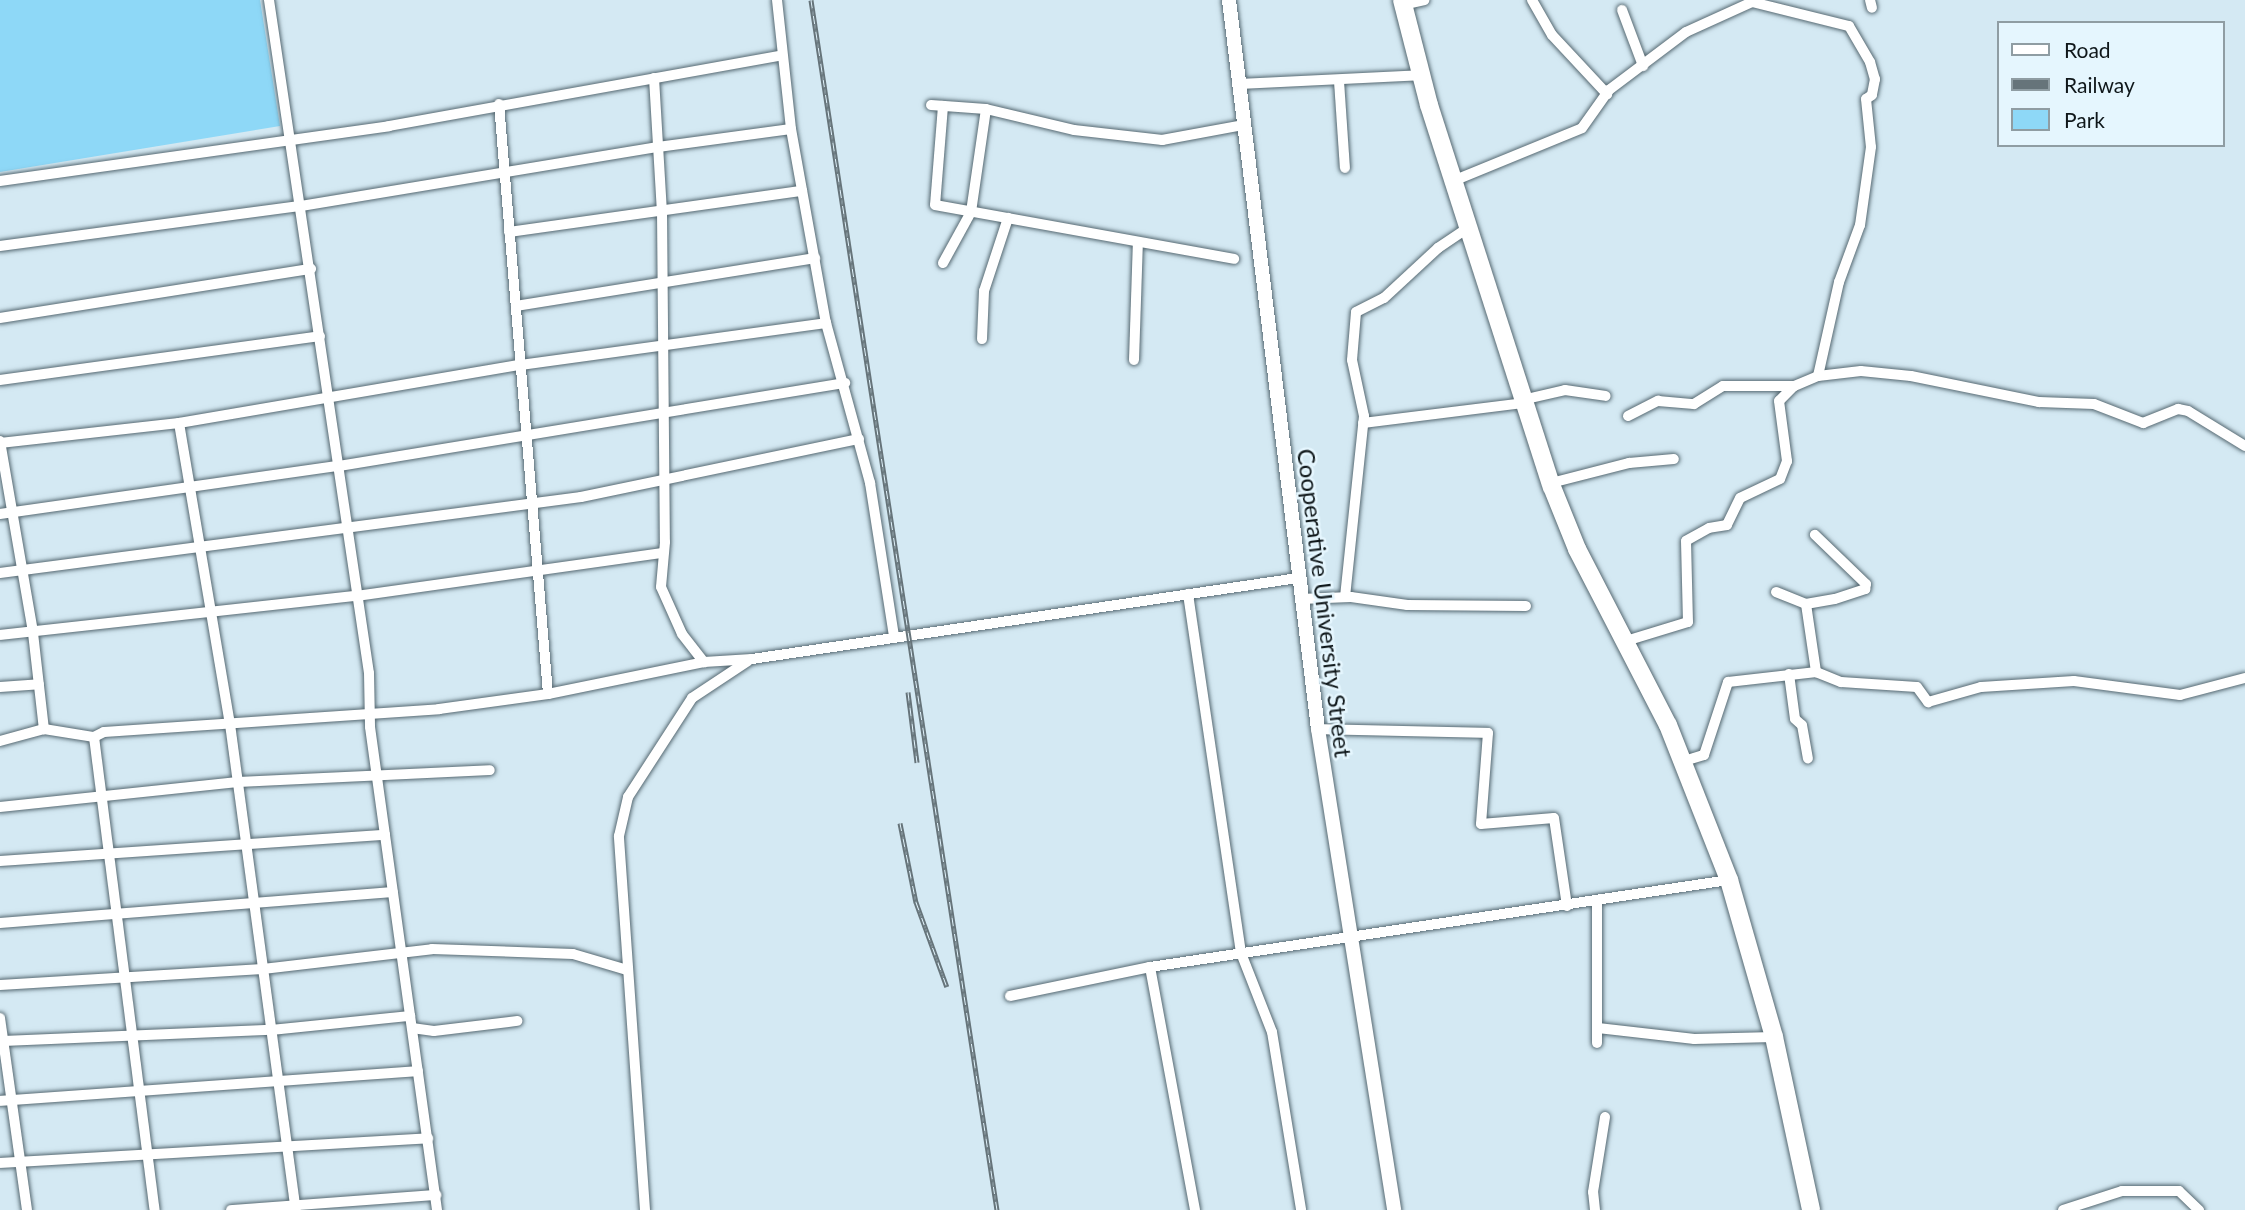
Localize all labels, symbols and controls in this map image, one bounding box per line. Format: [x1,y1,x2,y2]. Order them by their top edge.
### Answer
legend [1996,21,2224,147]
text: Road [2064,37,2111,62]
text: Railway [2064,72,2135,97]
text: Park [2064,107,2105,132]
street label: Cooperative University Street [1292,447,1358,759]

